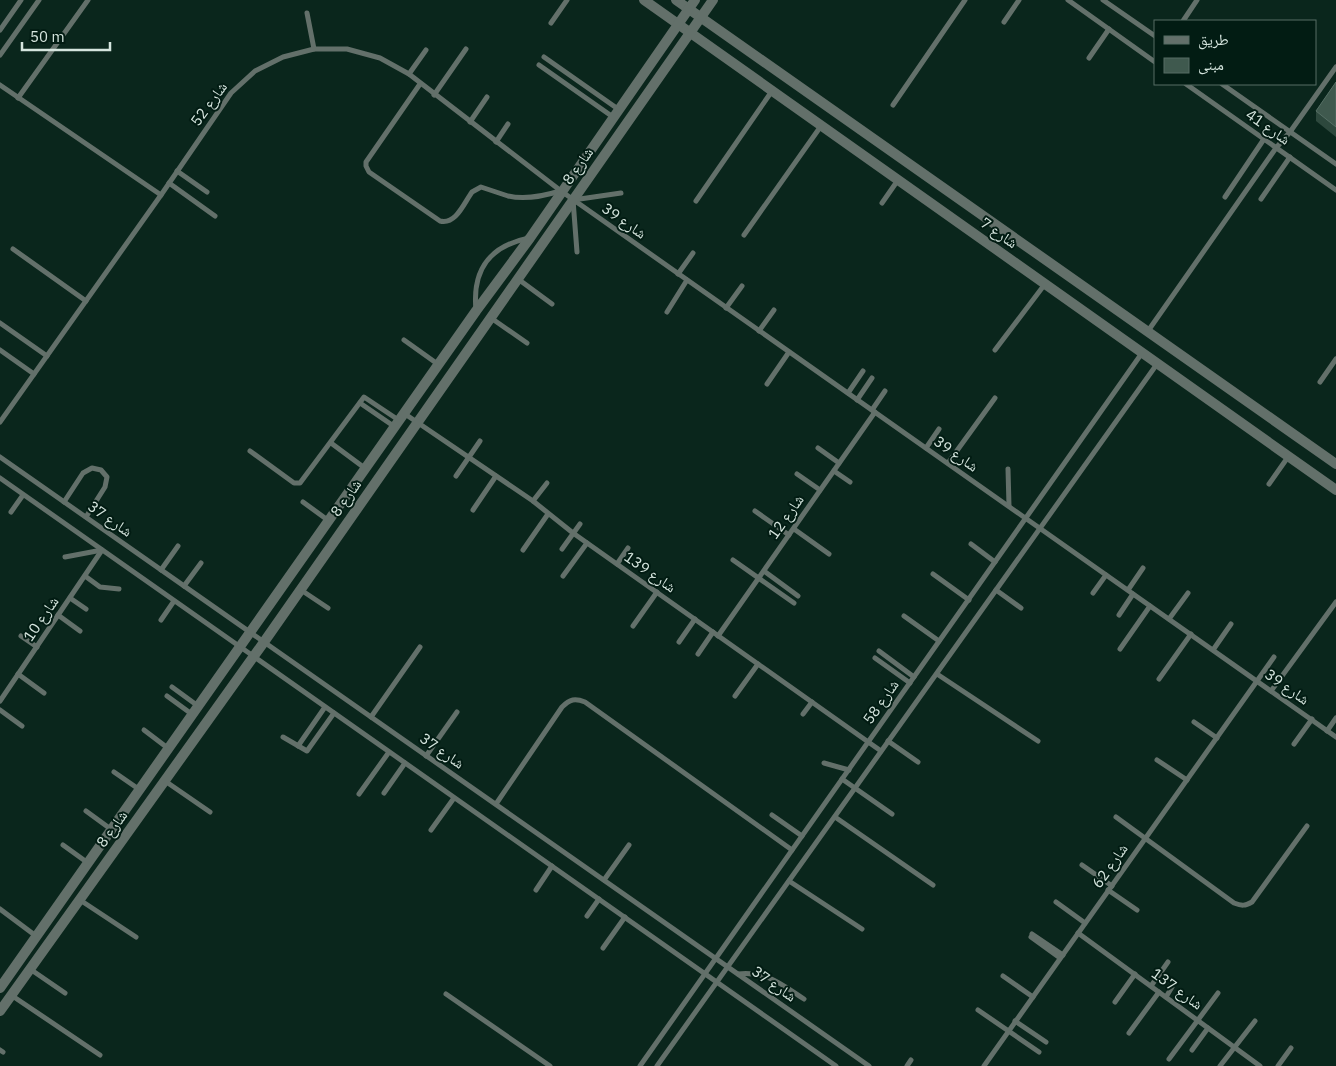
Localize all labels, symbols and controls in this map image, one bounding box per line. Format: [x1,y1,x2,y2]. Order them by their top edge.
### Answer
scale bar [22,20,110,52]
legend [1154,20,1316,85]
text: 50 m [30,27,65,46]
text: طريق [1198,30,1229,50]
text: مبنى [1198,55,1224,75]
street label: شارع 52 [186,78,232,130]
street label: شارع 41 [1242,104,1294,150]
street label: شارع 8 [558,143,598,189]
street label: شارع 39 [598,198,650,244]
street label: شارع 7 [976,213,1022,253]
street label: شارع 39 [930,431,982,477]
street label: شارع 8 [326,475,366,521]
street label: شارع 12 [763,491,809,543]
street label: شارع 37 [84,496,136,542]
street label: شارع 139 [620,547,680,597]
street label: شارع 10 [19,593,63,645]
street label: شارع 39 [1261,664,1313,710]
street label: شارع 58 [858,676,904,728]
street label: شارع 37 [416,728,468,774]
street label: شارع 8 [92,806,132,851]
street label: شارع 62 [1087,840,1133,892]
street label: شارع 37 [748,961,800,1007]
street label: شارع 137 [1147,964,1207,1015]

